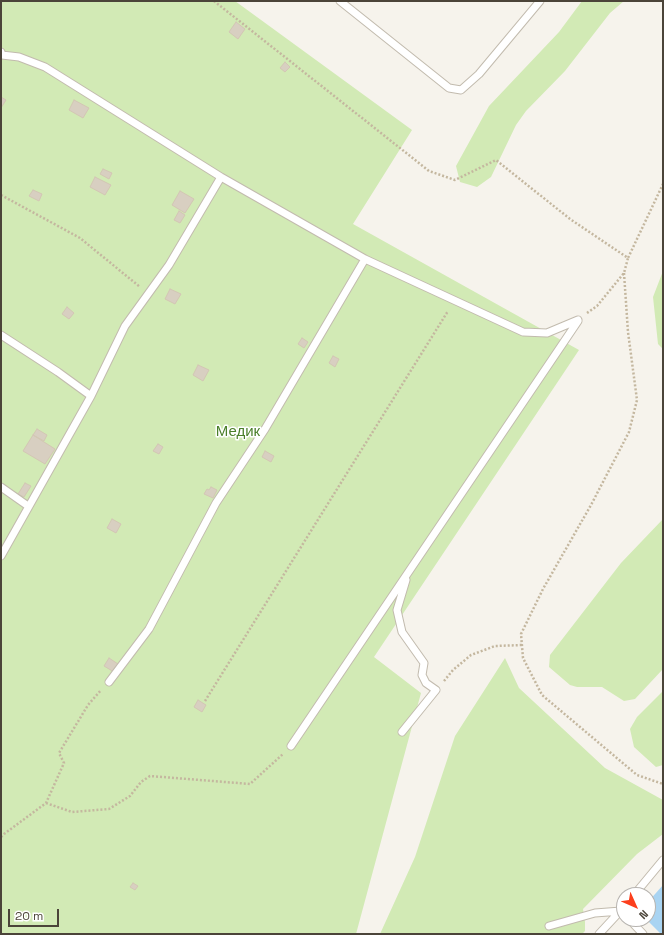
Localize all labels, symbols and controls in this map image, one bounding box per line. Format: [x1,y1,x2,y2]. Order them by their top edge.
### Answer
park label: Медик [216,423,260,441]
north arrow [616,887,656,927]
scale bar [10,901,61,927]
text: N [636,907,651,922]
text: 20 m [15,908,43,924]

